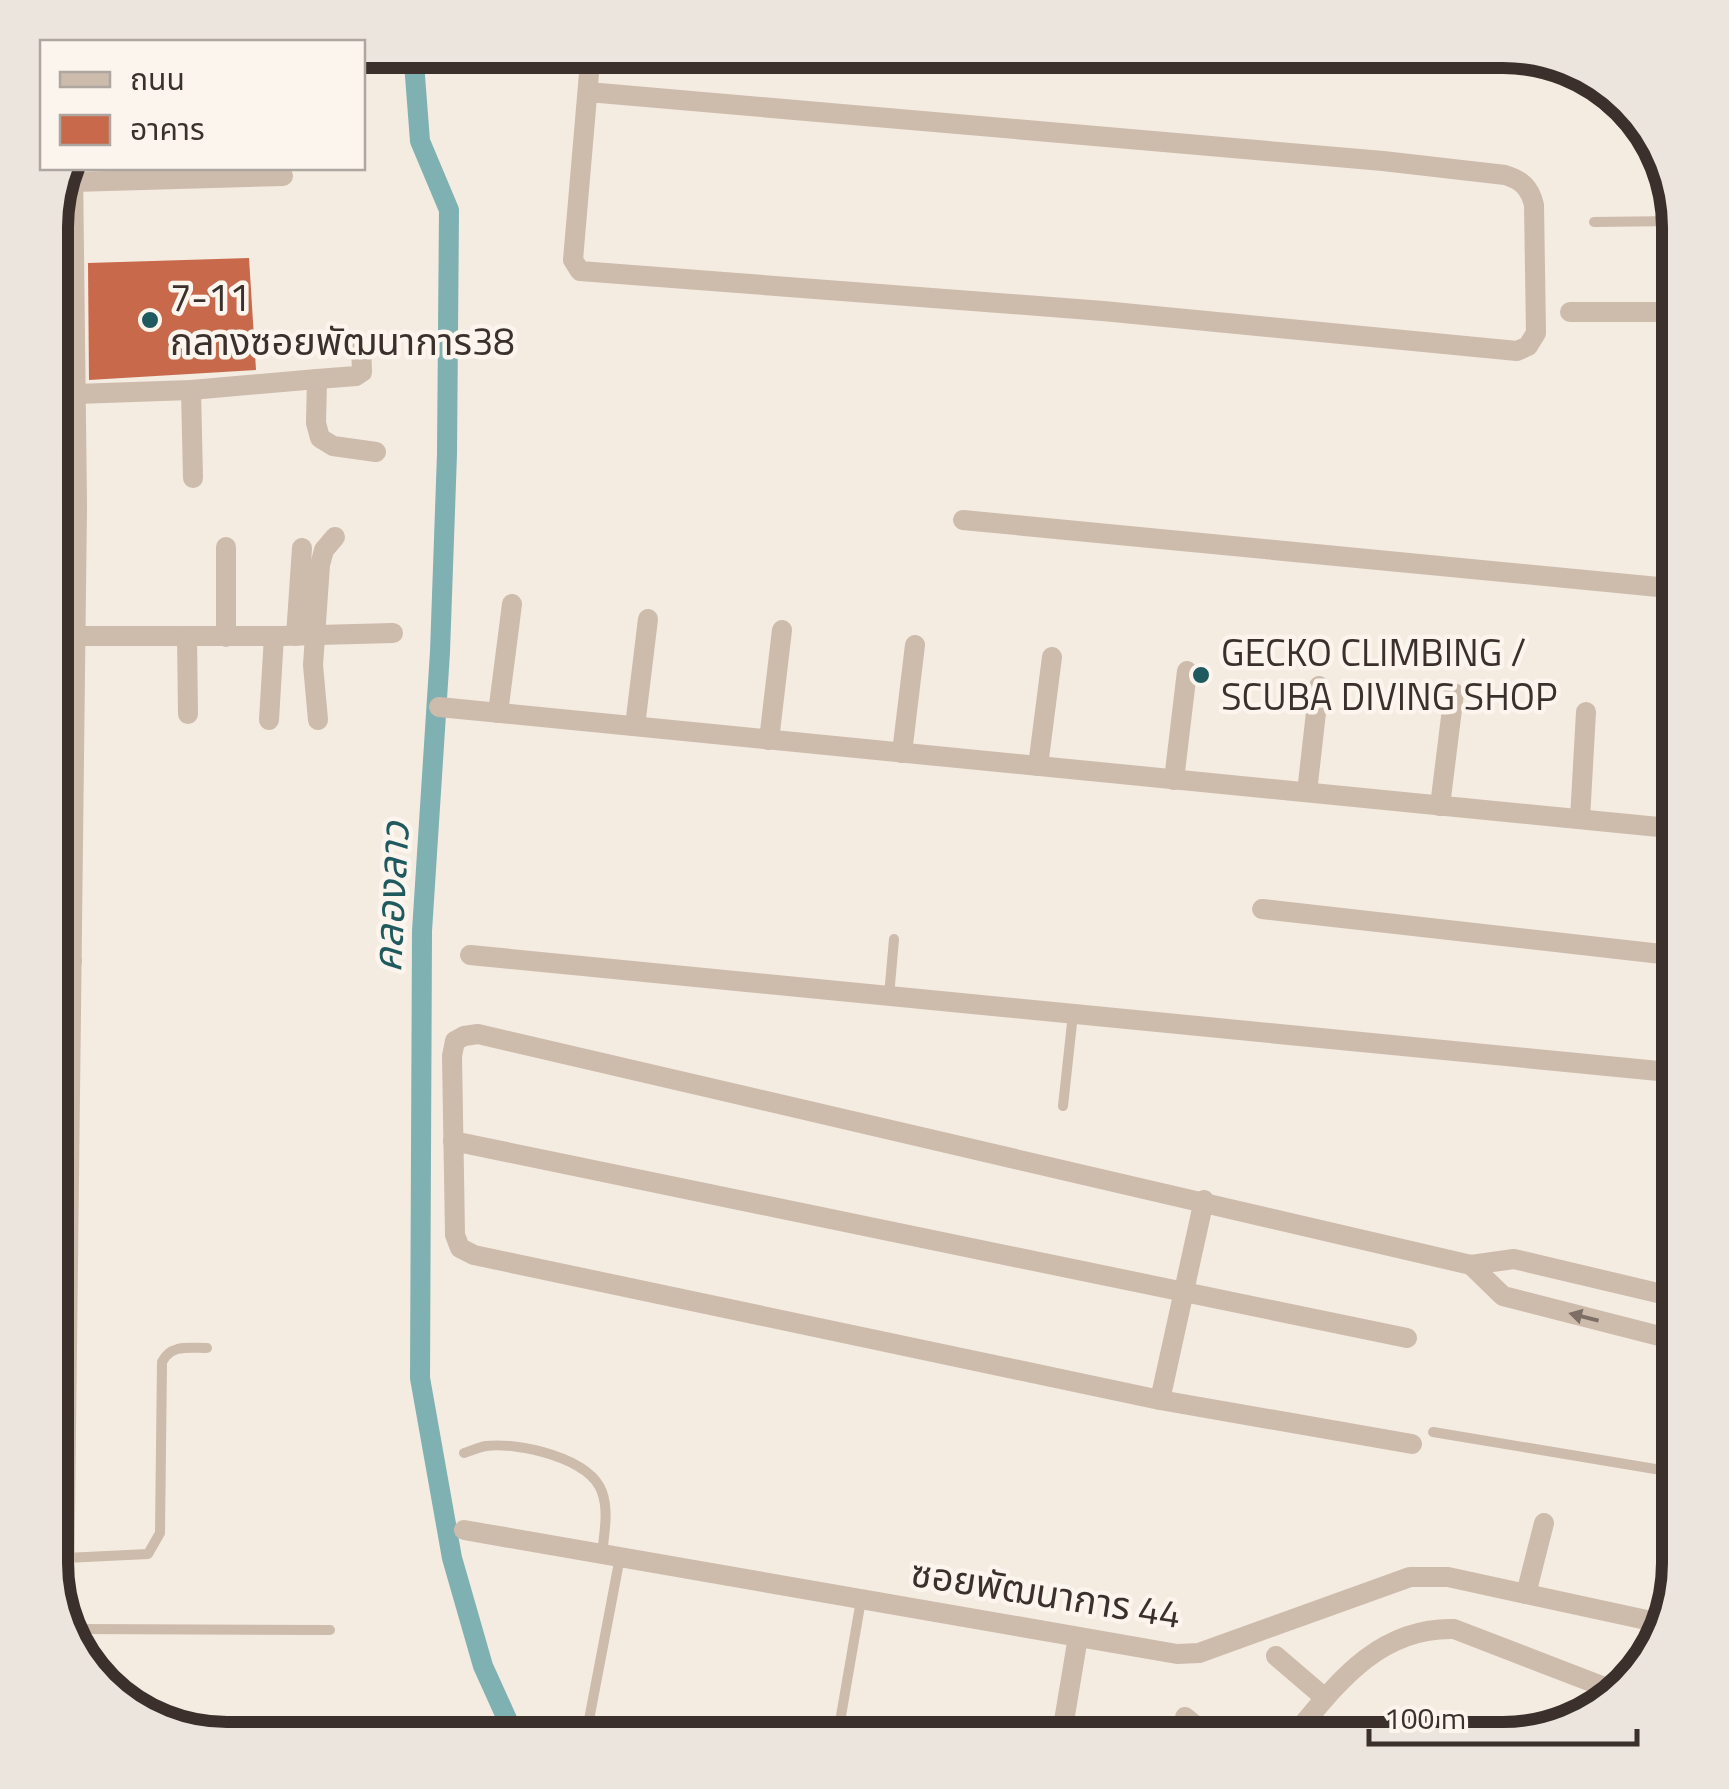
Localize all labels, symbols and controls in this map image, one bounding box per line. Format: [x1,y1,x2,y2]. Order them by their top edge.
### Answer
legend [40,40,365,170]
text: ถนน [130,56,185,102]
text: อาคาร [130,106,205,152]
place label: 7-11 กลางซอยพัฒนาการ38 [170,268,515,370]
marker: 7-11 กลางซอยพัฒนาการ38 [139,309,161,331]
place label: GECKO CLIMBING / SCUBA DIVING SHOP [1221,623,1557,725]
marker: GECKO CLIMBING / SCUBA DIVING SHOP [1190,664,1212,686]
water label: คลองลาว [356,819,425,974]
one-way arrow [1569,1308,1600,1324]
street label: ซอยพัฒนาการ 44 [907,1543,1185,1643]
scale bar [1369,1684,1636,1746]
text: 100 m [1384,1695,1466,1741]

